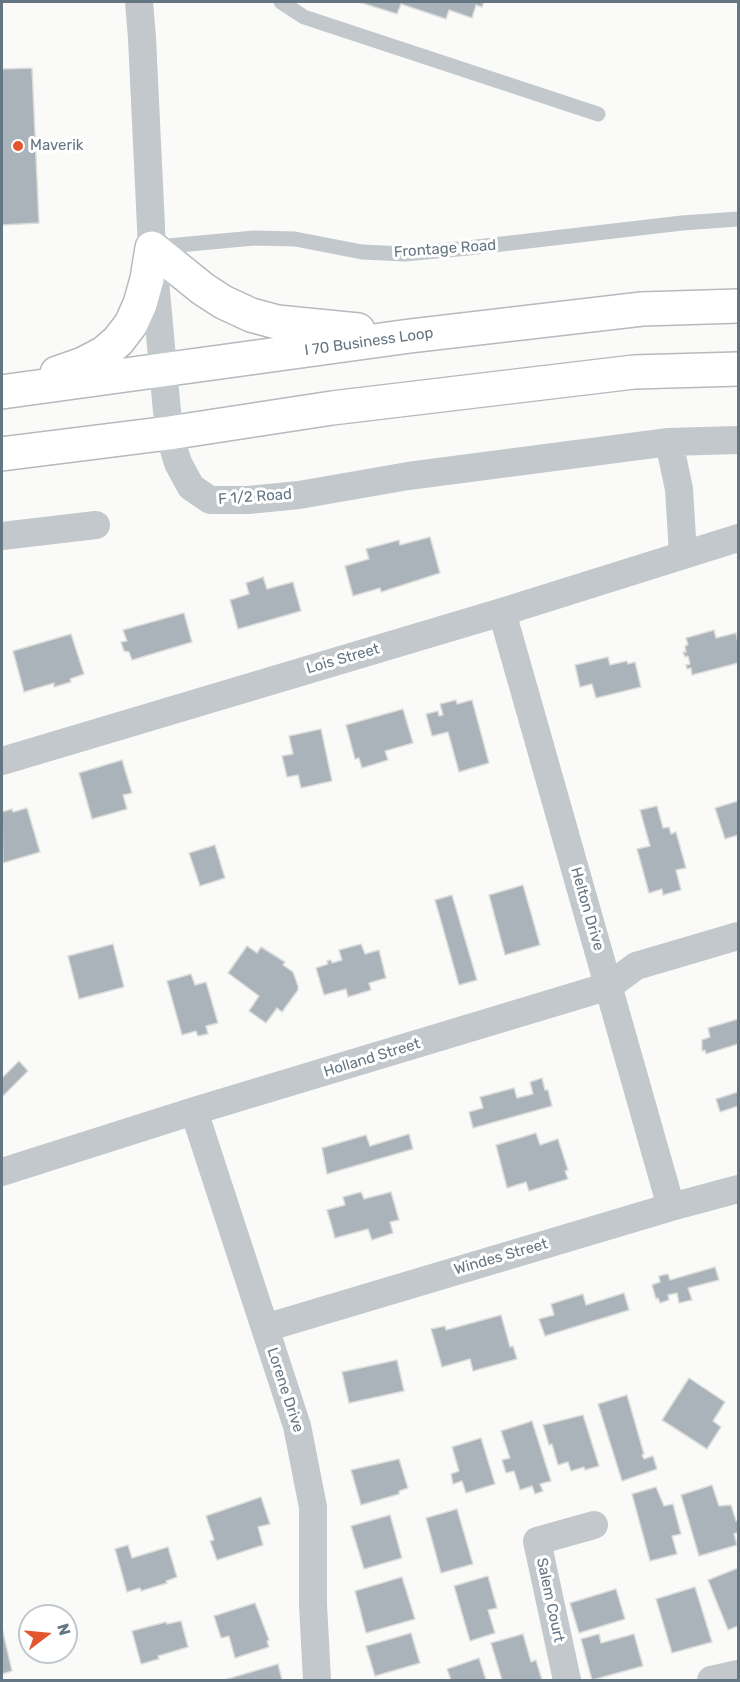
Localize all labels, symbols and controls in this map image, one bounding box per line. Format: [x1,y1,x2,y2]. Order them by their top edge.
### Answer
place label: Maverik [30,137,84,155]
marker: Maverik [11,139,25,153]
street label: Frontage Road [393,236,497,262]
street label: I 70 Business Loop [303,324,435,360]
street label: F 1/2 Road [218,485,292,509]
street label: Lois Street [304,640,382,678]
street label: Helton Drive [566,865,608,953]
street label: Holland Street [322,1035,422,1081]
street label: Windes Street [452,1235,550,1279]
street label: Lorene Drive [263,1345,307,1435]
street label: Salem Court [532,1556,568,1644]
north arrow [18,1604,78,1664]
text: N [53,1621,75,1638]

